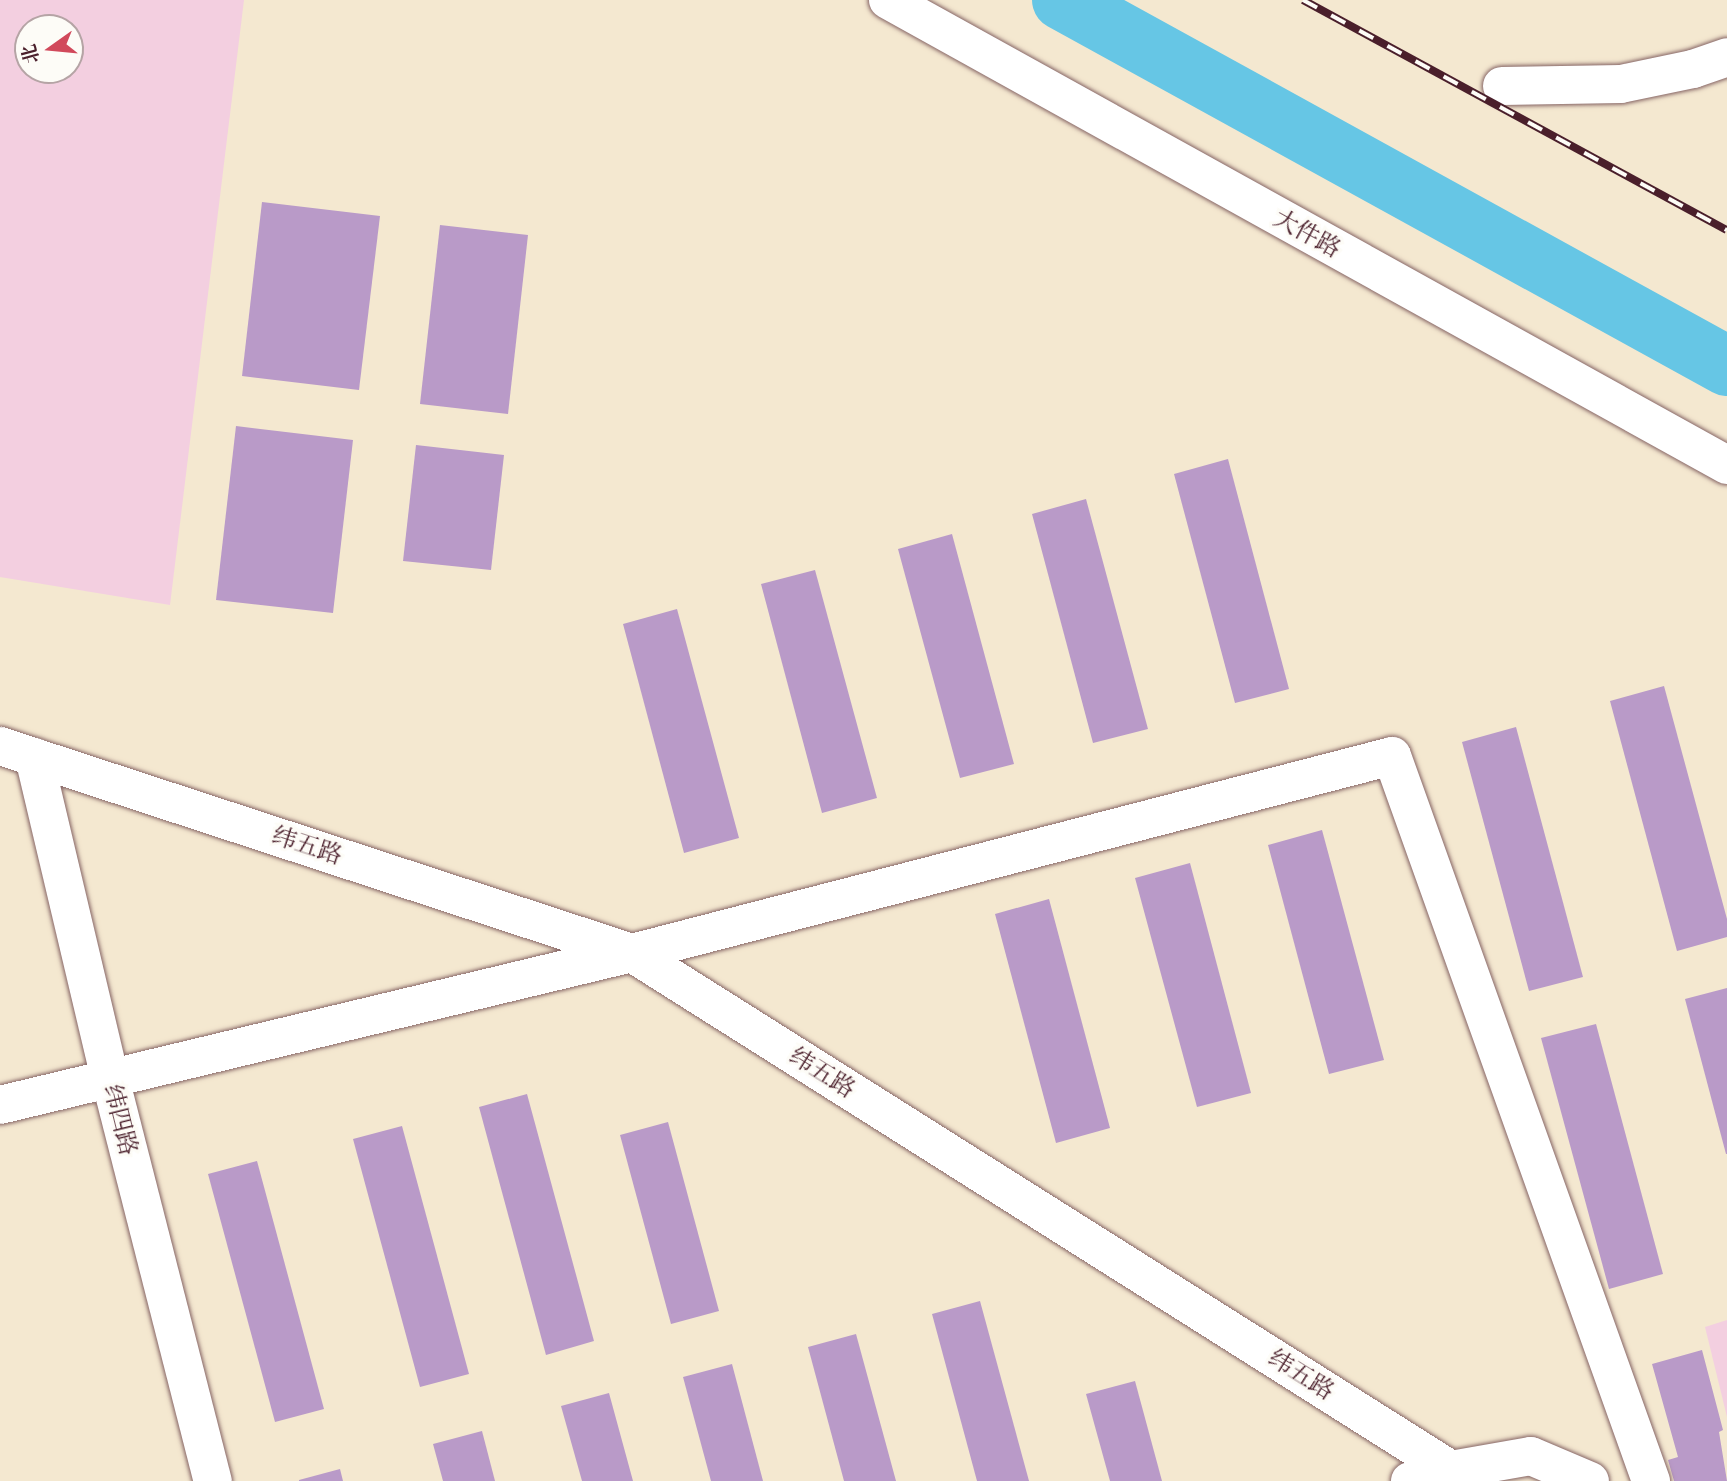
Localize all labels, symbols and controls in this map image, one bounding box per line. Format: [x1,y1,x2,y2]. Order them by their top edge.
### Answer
north arrow [14,14,84,84]
text: 北 [16,41,46,66]
street label: 大件路 [1269,204,1345,264]
street label: 纬五路 [268,821,346,871]
street label: 纬五路 [784,1042,860,1104]
street label: 纬四路 [97,1082,143,1158]
street label: 纬五路 [1263,1344,1339,1406]

